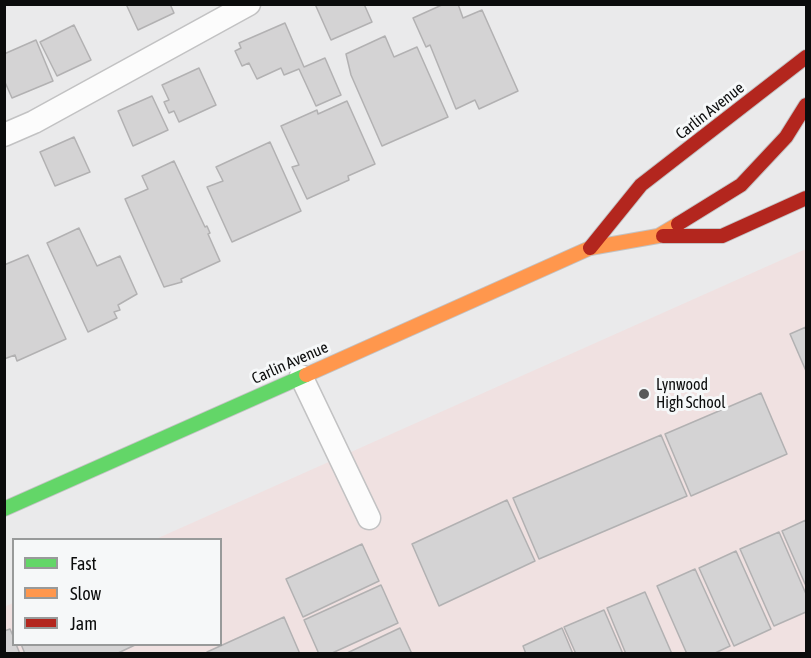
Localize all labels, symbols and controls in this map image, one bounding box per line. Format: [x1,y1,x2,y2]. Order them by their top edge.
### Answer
street label: Carlin Avenue [672,78,748,144]
street label: Carlin Avenue [249,338,331,388]
place label: Lynwood High School [656,375,725,413]
marker: Lynwood High School [637,387,651,401]
legend [12,538,222,646]
text: Fast [70,553,97,574]
text: Slow [70,583,101,604]
text: Jam [70,613,97,634]

